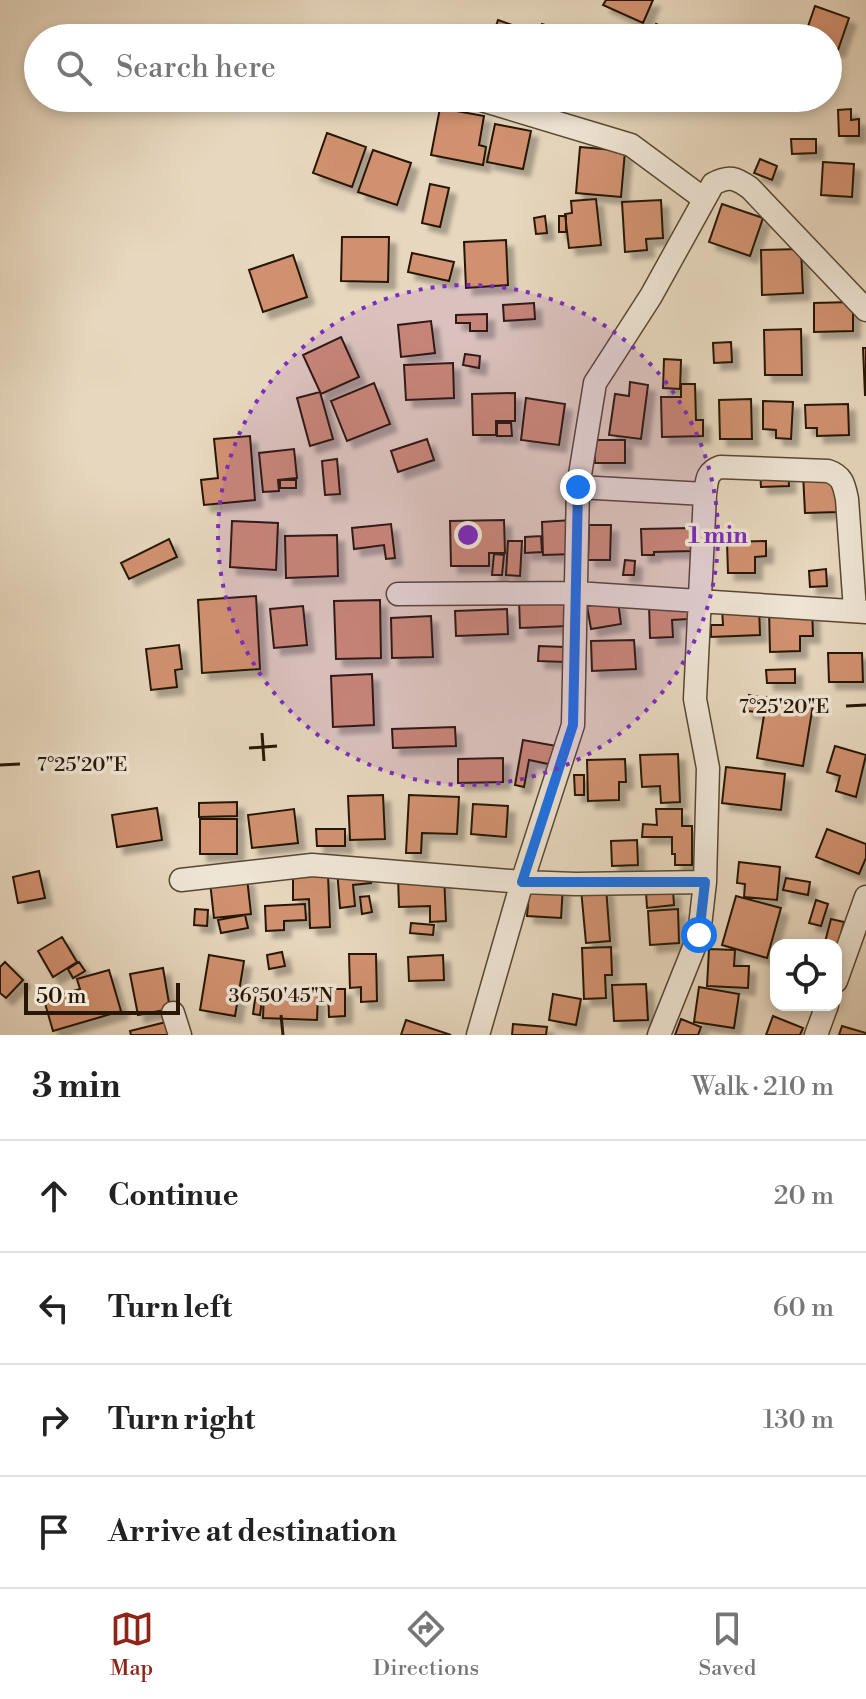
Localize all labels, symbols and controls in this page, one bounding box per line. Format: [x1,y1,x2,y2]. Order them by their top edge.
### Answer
search box [24,24,842,112]
icon: search [52,46,96,90]
text: Search here [116,49,276,87]
route end [560,469,596,505]
centre of rings [454,521,482,549]
text: 1 min [688,521,748,551]
text: 7°25'20"E [739,695,829,720]
text: 7°25'20"E [37,753,127,778]
route start [681,917,717,953]
map controls [770,939,842,1011]
button: locate [770,939,842,1011]
scale bar [24,979,180,1015]
text: 50 m [36,983,87,1010]
text: 36°50'45"N [229,984,334,1009]
text: 3 min [32,1066,121,1108]
text: Walk · 210 m [692,1071,834,1103]
icon: ahead [32,1174,76,1218]
text: Continue [108,1177,239,1215]
text: 20 m [774,1180,834,1212]
icon: left [32,1286,76,1330]
text: Turn left [108,1289,232,1327]
text: 60 m [773,1292,834,1324]
icon: right [32,1398,76,1442]
text: Turn right [108,1401,255,1439]
text: 130 m [763,1404,834,1436]
icon: arrive [32,1510,76,1554]
text: Arrive at destination [108,1513,397,1551]
tab: Map [110,1607,154,1682]
tab: Directions [373,1607,479,1682]
tab: Saved [699,1607,756,1682]

